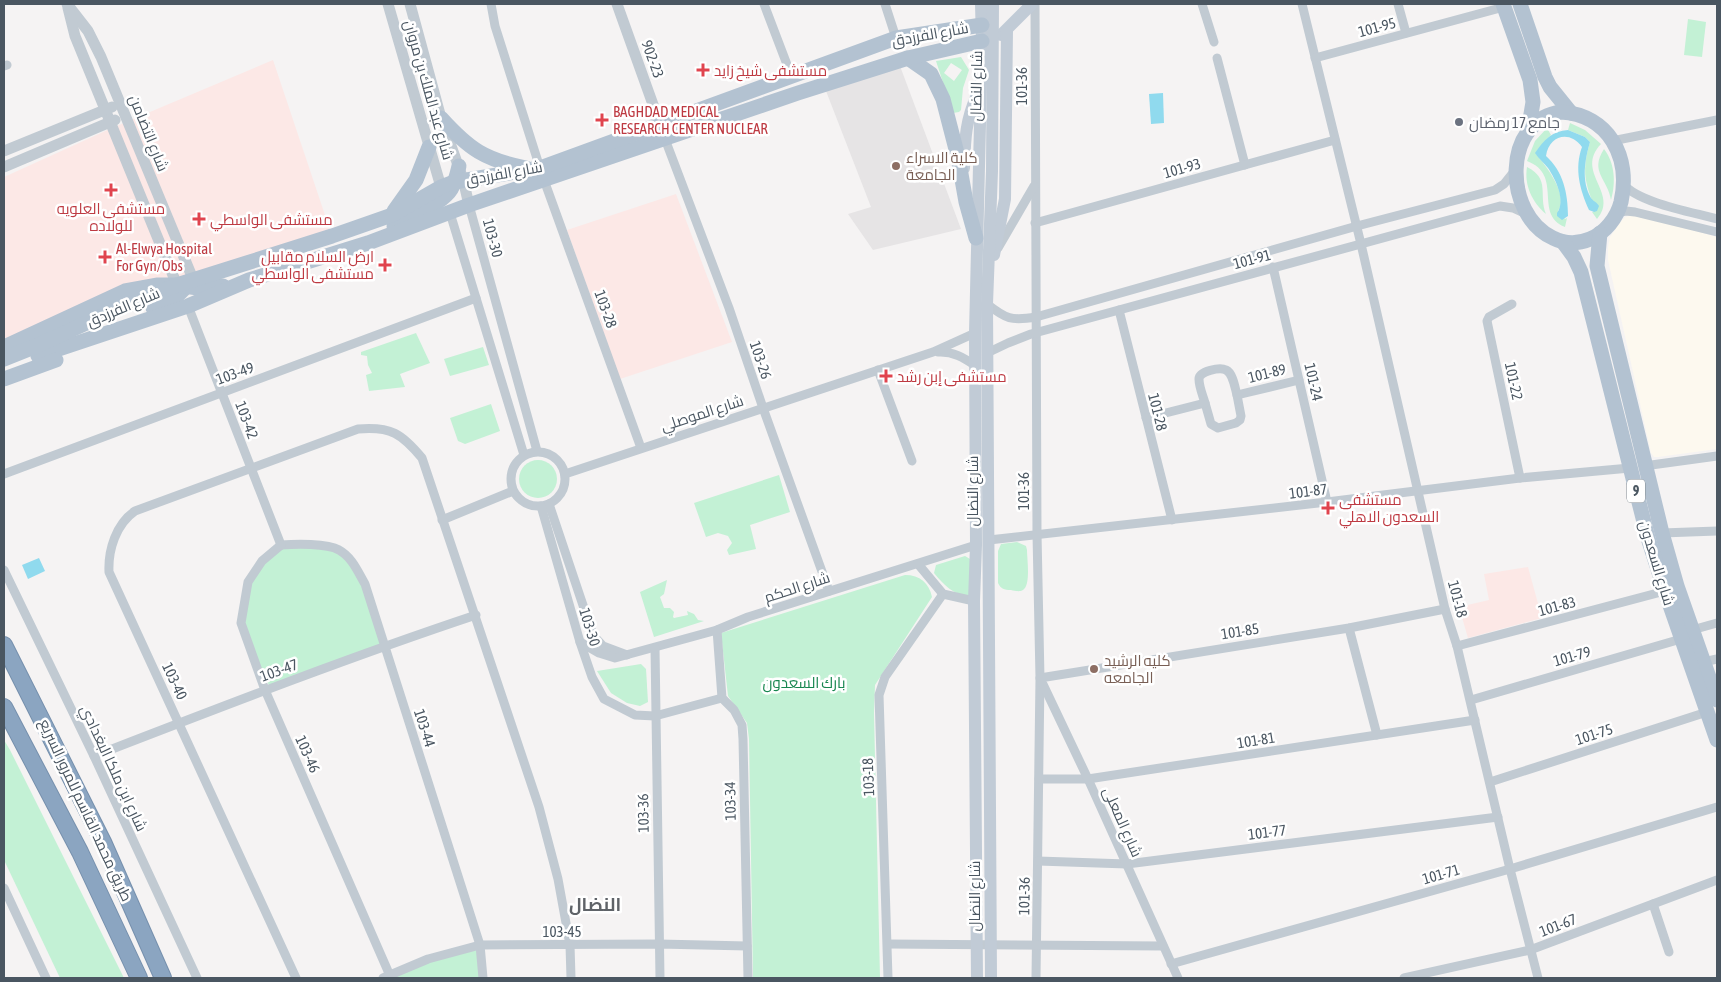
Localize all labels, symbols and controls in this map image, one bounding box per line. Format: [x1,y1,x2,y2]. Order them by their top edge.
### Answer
street label: 101-95 [1356,14,1398,40]
street label: شارع عبد الملك بن مروان [398,18,457,163]
street label: شارع الفرزدق [890,19,970,52]
street label: 902-23 [638,38,668,80]
street label: شارع النضال [967,50,988,122]
place label: مستشفى شيخ زايد [714,62,827,82]
marker: مستشفى شيخ زايد [696,63,710,77]
street label: 101-36 [1013,67,1030,105]
street label: شارع التضامن [123,92,172,175]
place label: BAGHDAD MEDICAL RESEARCH CENTER NUCLEAR [613,103,768,137]
marker: BAGHDAD MEDICAL RESEARCH CENTER NUCLEAR [595,113,609,127]
place label: جامع 17 رمضان [1469,114,1560,134]
marker: جامع 17 رمضان [1453,116,1465,128]
place label: كلية الاسراء الجامعة [906,149,978,183]
street label: 101-93 [1161,155,1203,181]
street label: شارع الفرزدق [464,158,544,191]
marker: كلية الاسراء الجامعة [890,160,902,172]
marker: مستشفى العلويه للولاده [104,183,118,197]
place label: مستشفى العلويه للولاده [57,200,165,235]
place label: مستشفى الواسطي [210,211,333,232]
marker: مستشفى الواسطي [192,212,206,226]
street label: 103-30 [480,217,506,259]
place label: Al-Elwya Hospital For Gyn/Obs [116,240,212,274]
street label: 101-91 [1231,246,1273,272]
place label: ارض السلام مقابيل مستشفى الواسطي [251,248,374,286]
marker: Al-Elwya Hospital For Gyn/Obs [98,250,112,264]
marker: ارض السلام مقابيل مستشفى الواسطي [378,258,392,272]
street label: شارع الفرزدق [84,284,163,333]
street label: 103-28 [591,288,621,330]
street label: 103-26 [747,339,775,381]
street label: 103-49 [214,358,256,388]
street label: 101-89 [1246,360,1288,386]
street label: 101-24 [1301,361,1327,403]
street label: 101-22 [1502,361,1526,401]
place label: مستشفى إبن رشد [897,368,1007,387]
marker: مستشفى إبن رشد [879,369,893,383]
street label: 101-28 [1145,391,1171,433]
street label: شارع الموصلي [658,392,747,438]
street label: 103-42 [232,399,262,441]
street label: شارع النضال [964,456,984,526]
street label: 101-36 [1015,472,1032,510]
street label: 101-87 [1288,480,1328,502]
road number: 9 [1627,480,1645,502]
place label: مستشفى السعدون الاهلي [1339,491,1439,529]
marker: مستشفى السعدون الاهلي [1321,501,1335,515]
street label: شارع السعدون [1633,518,1678,608]
street label: شارع الحكم [762,568,833,608]
street label: 101-18 [1445,579,1471,619]
street label: 101-83 [1536,593,1578,619]
street label: 103-30 [576,606,604,648]
street label: 101-85 [1220,620,1260,642]
street label: 101-79 [1551,643,1593,669]
place label: كليه الرشيد الجامعه [1104,652,1171,686]
street label: 103-47 [258,655,300,685]
street label: 103-40 [159,660,191,702]
marker: كليه الرشيد الجامعه [1088,663,1100,675]
park label: بارك السعدون [763,674,845,693]
street label: شارع ابن ملكا البغدادي [74,702,151,835]
street label: 103-44 [411,707,439,749]
street label: طريق محمد القاسم للمرور السريع [33,716,136,905]
street label: 101-75 [1573,720,1615,748]
street label: 101-81 [1236,729,1276,751]
street label: 103-46 [292,733,324,775]
street label: 103-18 [859,758,877,796]
street label: 103-34 [721,781,739,821]
street label: شارع المعلى [1097,784,1146,861]
street label: 103-36 [634,793,652,833]
street label: 101-77 [1247,821,1287,843]
street label: شارع النضال [966,861,986,931]
street label: 101-71 [1420,861,1462,887]
street label: 101-36 [1015,877,1033,915]
district label: النضال [569,894,621,916]
street label: 101-67 [1537,910,1579,940]
street label: 103-45 [542,923,582,940]

